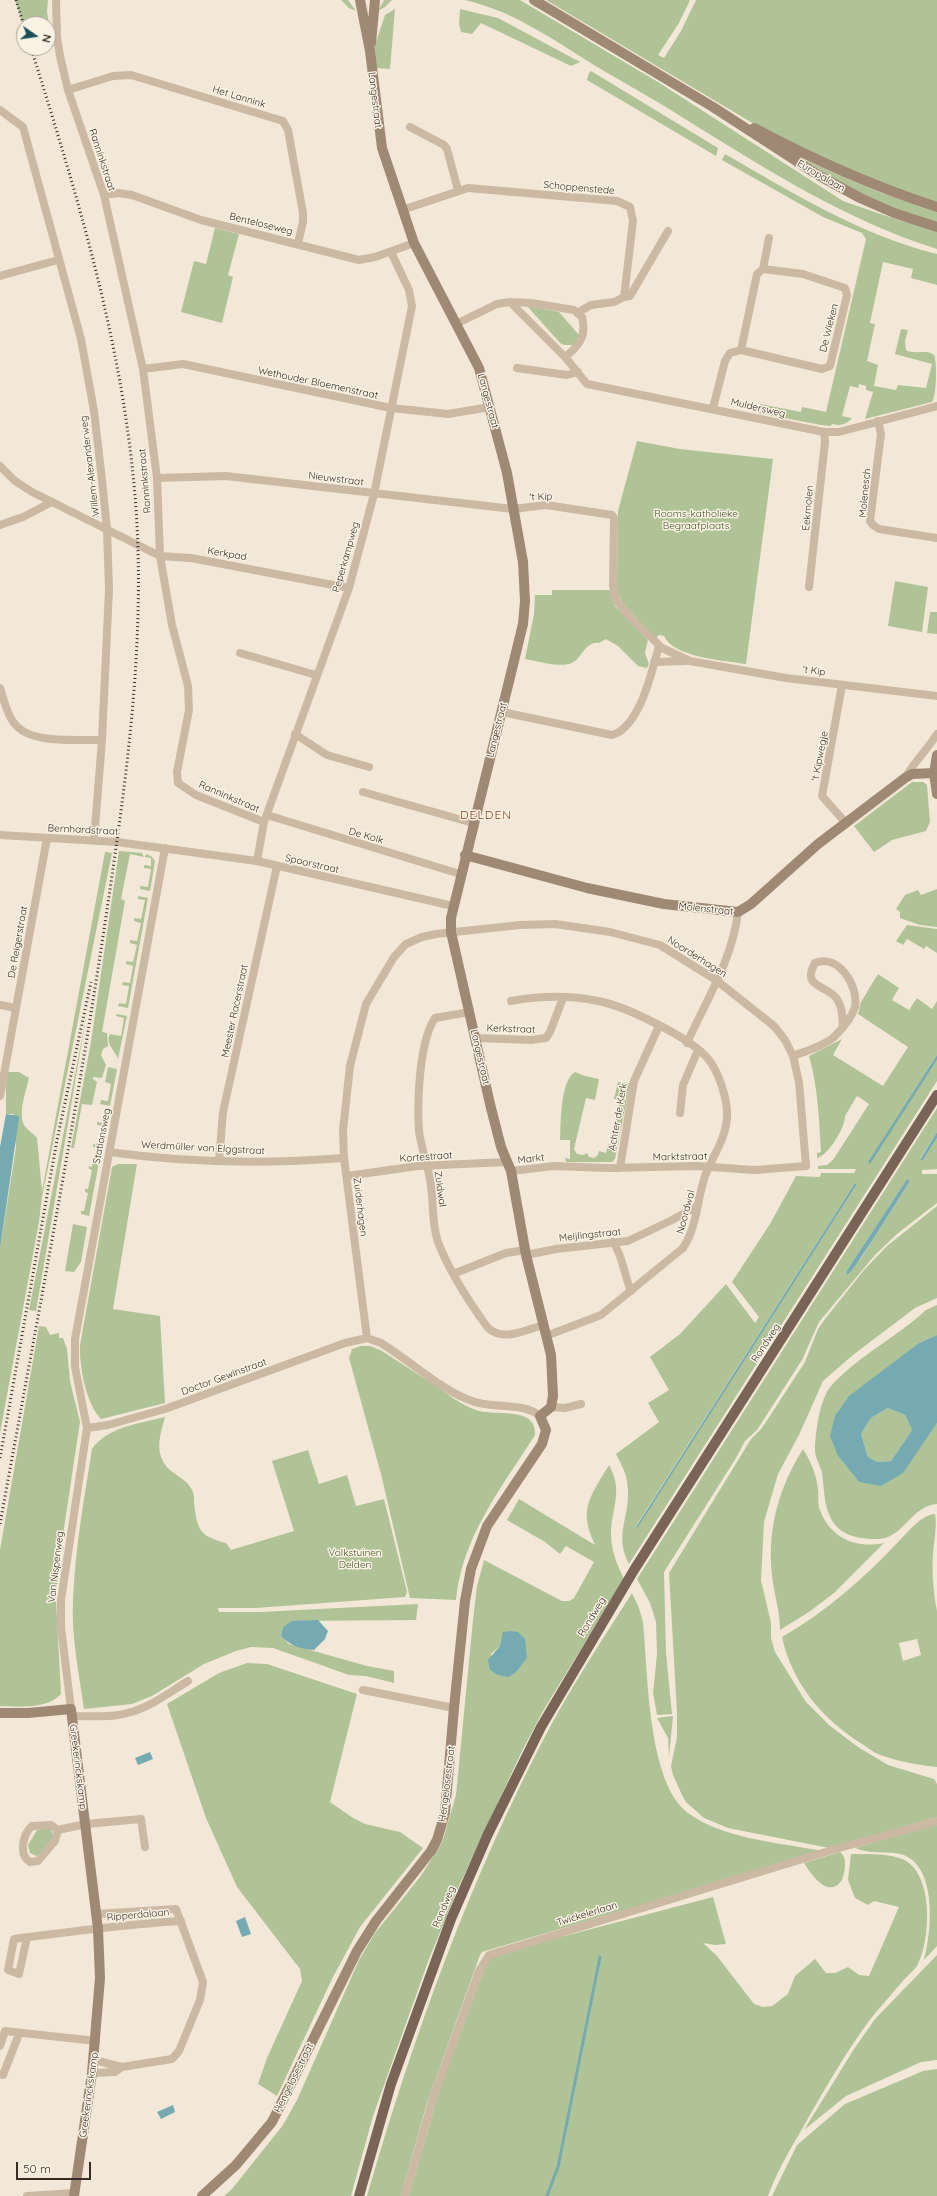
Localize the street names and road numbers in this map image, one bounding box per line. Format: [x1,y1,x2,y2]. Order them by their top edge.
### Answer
street label: Langestraat [366,71,384,129]
street label: Het Lannink [211,83,267,111]
street label: Ranninkstraat [86,127,118,193]
street label: Europalaan [795,157,847,195]
street label: Schoppenstede [543,179,615,197]
street label: Benteloseweg [228,210,294,238]
street label: De Wieken [817,302,841,354]
street label: Wethouder Bloemenstraat [257,364,379,402]
street label: Langestraat [475,372,501,430]
street label: Muldersweg [729,396,787,420]
street label: Willem-Alexanderweg [78,415,102,517]
street label: Ranninkstraat [136,448,154,514]
street label: Molenesch [857,468,873,518]
street label: Nieuwstraat [308,470,364,488]
street label: Eekmolen [800,485,816,531]
street label: 't Kip [529,491,553,503]
street label: Peperkampweg [330,520,362,594]
street label: Kerkpad [206,545,248,563]
street label: 't Kip [802,664,826,678]
street label: Langestraat [484,701,510,759]
street label: 't Kipwegje [809,730,831,782]
street label: Ranninkstraat [197,779,261,815]
street label: Bernhardstraat [47,822,119,838]
street label: De Kolk [347,825,385,847]
street label: Spoorstraat [284,852,340,876]
street label: Molenstraat [678,900,734,918]
street label: De Reigerstraat [6,905,30,979]
street label: Noorderhagen [665,934,729,980]
street label: Meester Racerstraat [219,963,251,1059]
street label: Kerkstraat [486,1022,536,1036]
street label: Langestraat [468,1028,492,1086]
street label: Achter de Kerk [606,1082,630,1152]
street label: Stationsweg [91,1107,113,1165]
street label: Werdmüller von Elggstraat [141,1139,265,1157]
street label: Kortestraat [399,1149,453,1165]
street label: Markt [517,1151,545,1167]
street label: Marktstraat [653,1151,707,1163]
street label: Zuidwal [432,1170,448,1208]
street label: Zuiderhagen [350,1177,370,1237]
street label: Noordwal [674,1189,698,1235]
street label: Meijlingstraat [558,1226,622,1244]
street label: Rondweg [749,1321,783,1365]
street label: Doctor Gewinstraat [180,1356,268,1398]
street label: Van Nispenweg [46,1531,66,1603]
street label: Rondweg [576,1595,608,1639]
street label: Greekerinckskamp [67,1724,89,1810]
street label: Hengelosestraat [436,1745,458,1823]
street label: Rondweg [430,1884,458,1930]
street label: Twickelerlaan [555,1899,619,1929]
street label: Ripperdalaan [106,1906,170,1924]
street label: Hengelosestraat [272,2041,316,2115]
street label: Greekerinckskamp [77,2052,101,2138]

